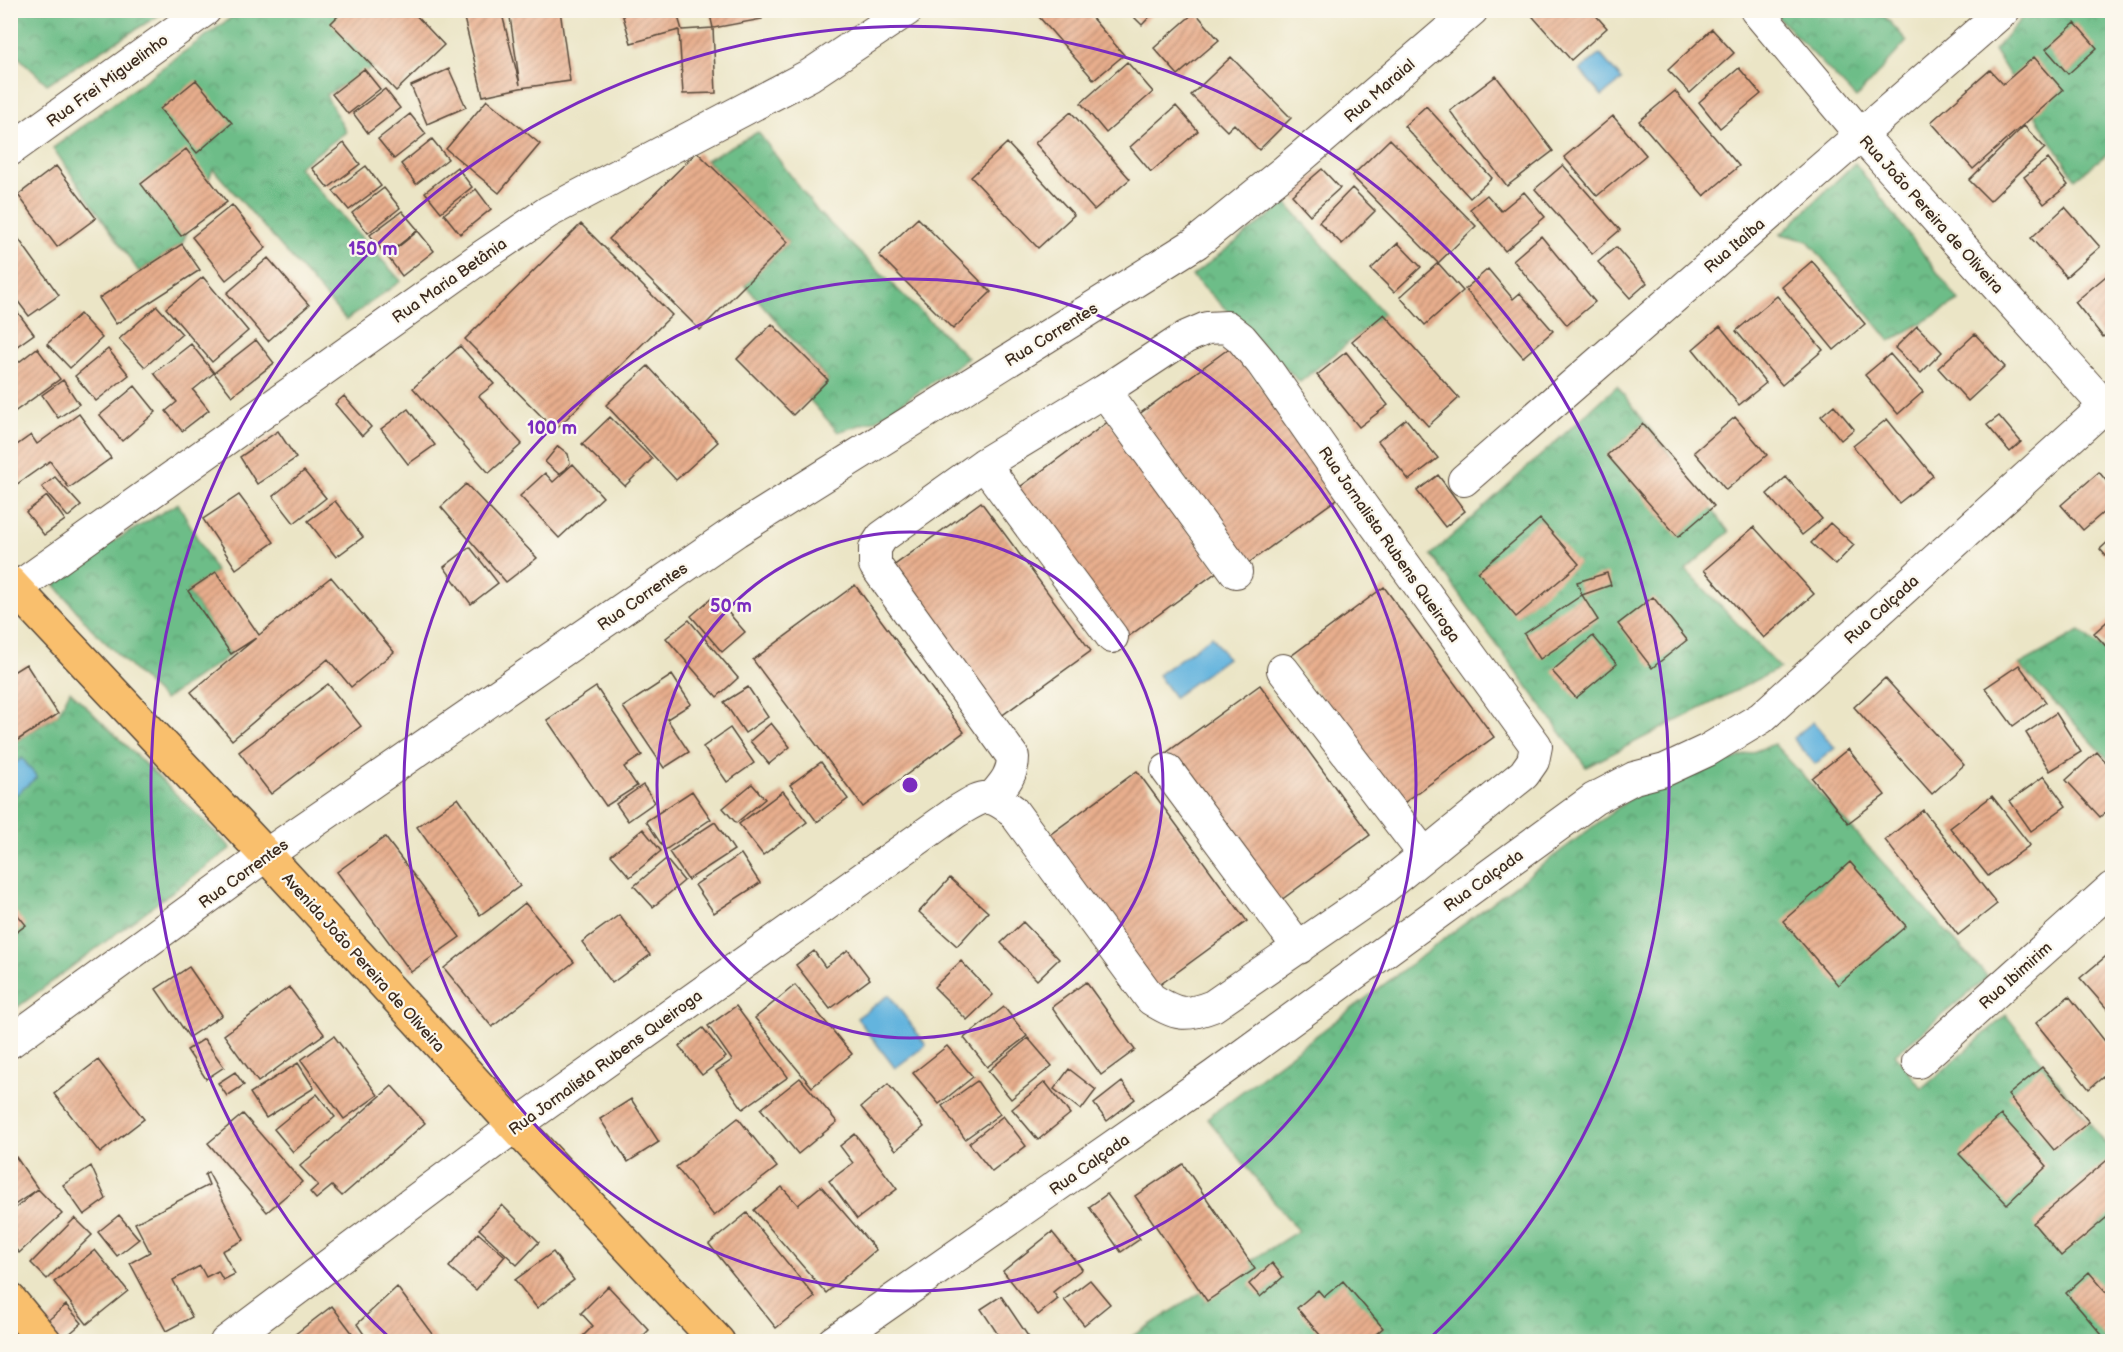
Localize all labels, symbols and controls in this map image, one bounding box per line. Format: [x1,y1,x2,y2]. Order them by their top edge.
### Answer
street label: Rua Frei Miguelinho [43,31,172,132]
street label: Rua Maraial [1341,55,1419,127]
street label: Rua João Pereira de Oliveira [1855,132,2007,298]
street label: Rua Itaíba [1701,215,1769,278]
street label: Rua Maria Betânia [389,235,511,328]
text: 150 m [348,239,398,260]
street label: Rua Correntes [1002,299,1102,371]
text: 100 m [527,418,577,439]
street label: Rua Jornalista Rubens Queiroga [1314,443,1464,646]
street label: Rua Correntes [594,559,692,635]
street label: Rua Calçada [1841,572,1923,648]
text: 50 m [710,596,752,617]
centre of rings [900,775,920,795]
street label: Rua Correntes [196,835,292,913]
street label: Rua Calçada [1441,846,1527,916]
street label: Avenida João Pereira de Oliveira [278,870,448,1056]
street label: Rua Ibimirim [1976,939,2056,1014]
street label: Rua Jornalista Rubens Queiroga [506,987,706,1140]
street label: Rua Calçada [1046,1131,1134,1200]

